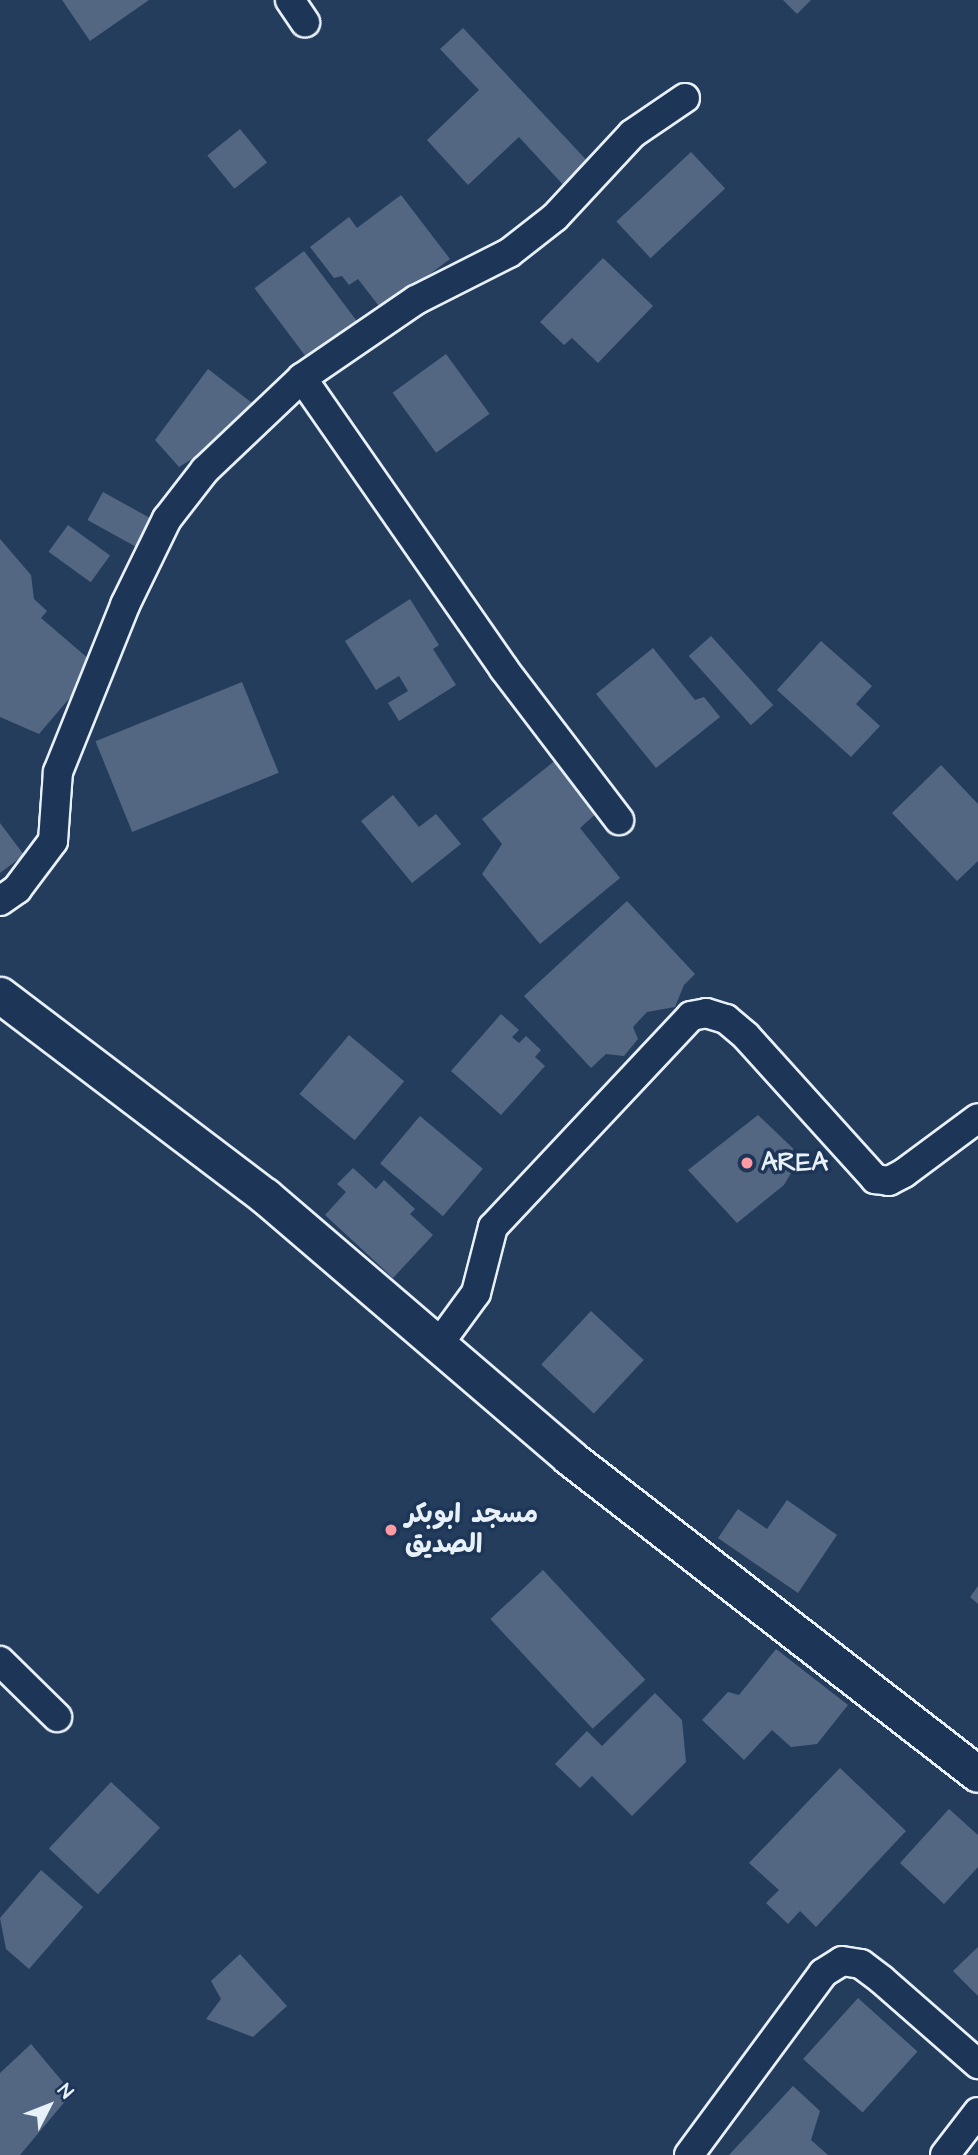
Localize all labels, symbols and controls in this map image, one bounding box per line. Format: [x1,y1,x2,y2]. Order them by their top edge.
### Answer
place label: AREA [761,1147,828,1179]
marker: AREA [739,1155,755,1171]
place label: مسجد ابوبكر الصديق [405,1499,538,1560]
marker: مسجد ابوبكر الصديق [383,1522,399,1538]
north arrow [14,2071,84,2141]
text: N [51,2078,79,2105]

